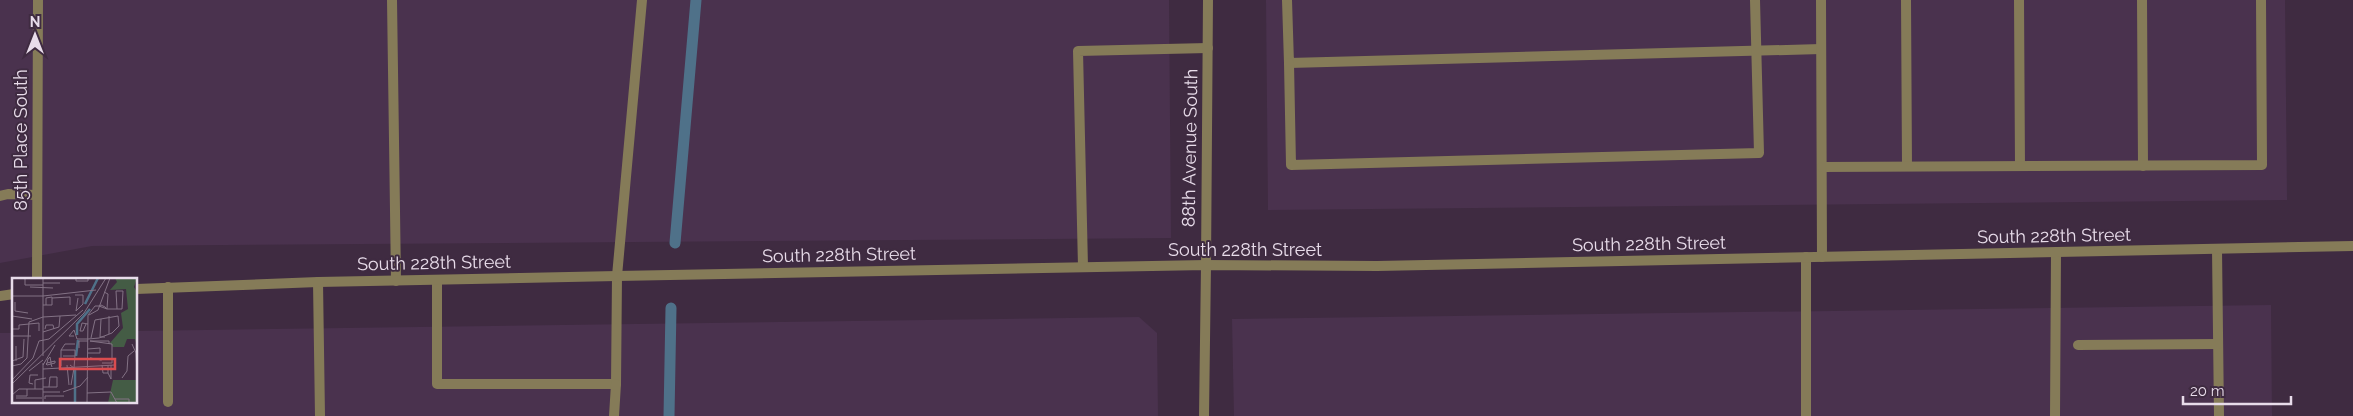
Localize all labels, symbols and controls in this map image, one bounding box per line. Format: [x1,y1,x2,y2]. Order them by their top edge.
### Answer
north arrow [10,10,60,60]
text: N [30,14,40,30]
street label: 85th Place South [10,69,31,211]
street label: 88th Avenue South [1178,69,1201,227]
street label: South 228th Street [1977,224,2131,247]
street label: South 228th Street [1572,232,1726,255]
street label: South 228th Street [1168,239,1322,260]
street label: South 228th Street [762,243,916,266]
street label: South 228th Street [357,251,511,274]
inset map [12,278,138,404]
scale bar [2183,374,2290,406]
text: 20 m [2190,382,2225,400]

